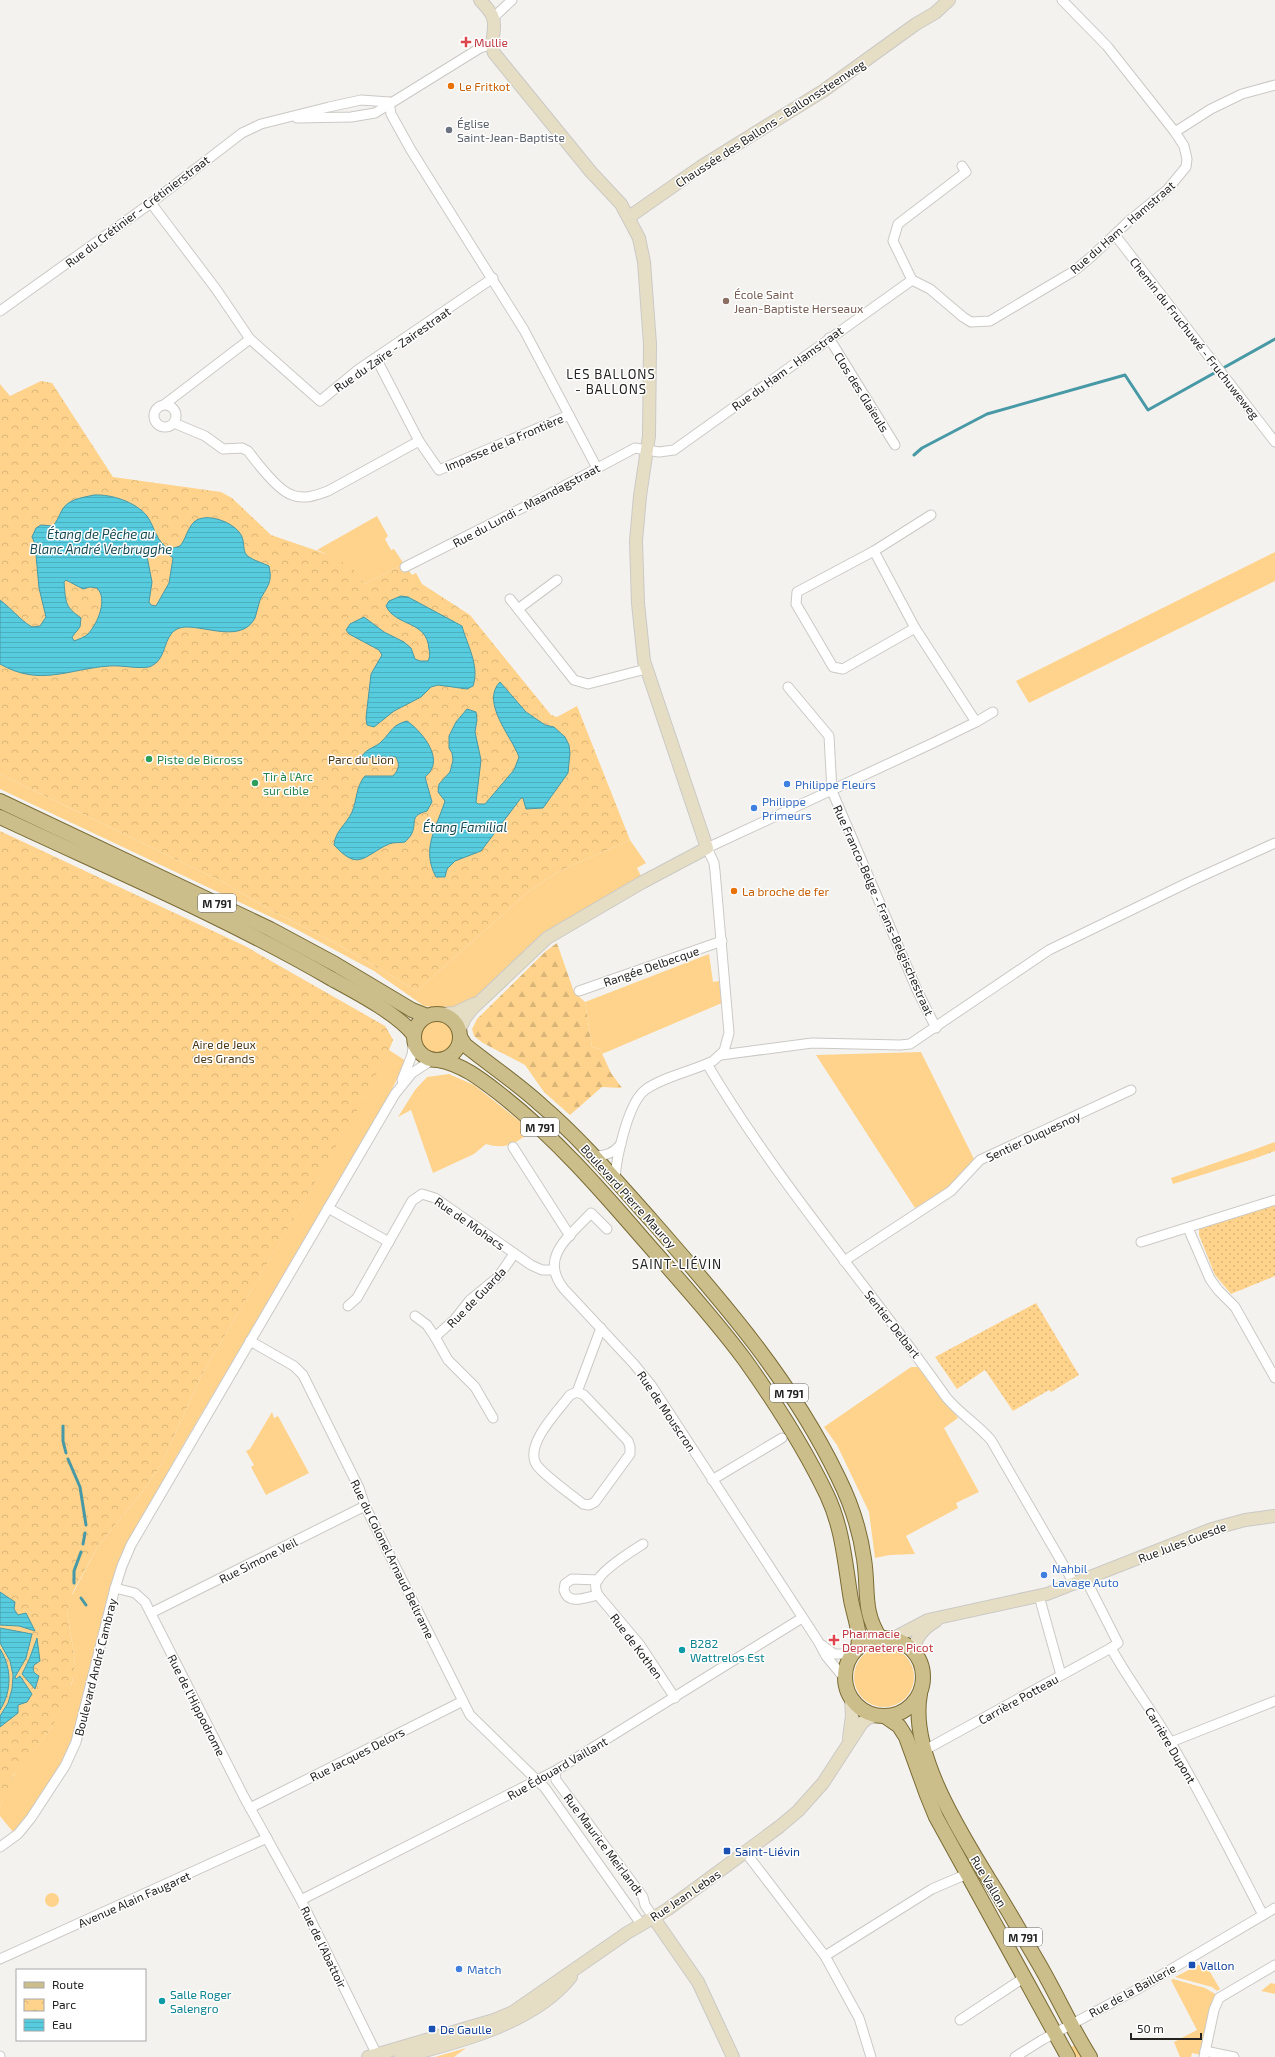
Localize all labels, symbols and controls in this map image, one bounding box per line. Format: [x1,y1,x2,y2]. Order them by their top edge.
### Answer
place label: Mullie [474,35,508,49]
marker: Mullie [461,37,471,47]
street label: Chaussée des Ballons - Ballonssteenweg [672,56,868,190]
place label: Le Fritkot [459,79,511,93]
marker: Le Fritkot [446,81,456,91]
place label: Église Saint-Jean-Baptiste [457,116,565,144]
marker: Église Saint-Jean-Baptiste [444,125,454,135]
street label: Rue du Crétinier - Crétinierstraat [62,152,212,270]
street label: Rue du Ham - Hamstraat [1067,177,1177,276]
street label: Chemin du Fruchuwé - Fruchuweweg [1128,254,1263,422]
place label: École Saint Jean-Baptiste Herseaux [734,287,864,315]
marker: École Saint Jean-Baptiste Herseaux [721,296,731,306]
street label: Rue du Zaïre - Zairestraat [331,303,453,395]
street label: Rue du Ham - Hamstraat [729,323,846,413]
street label: Clos des Glaïeuls [832,349,892,435]
district label: LES BALLONS - BALLONS [566,366,656,397]
street label: Impasse de la Frontière [443,411,565,473]
street label: Rue du Lundi - Maandagstraat [450,460,602,550]
water label: Étang de Pêche au Blanc André Verbrugghe [30,525,172,557]
place label: Piste de Bicross [157,752,243,766]
park label: Parc du Lion [328,752,394,766]
marker: Piste de Bicross [144,754,154,764]
place label: Tir à l'Arc sur cible [263,769,313,797]
place label: Philippe Fleurs [795,777,876,791]
marker: Tir à l'Arc sur cible [250,778,260,788]
marker: Philippe Fleurs [782,779,792,789]
place label: Philippe Primeurs [762,794,812,822]
street label: Rue Franco-Belge - Frans-Belgischestraat [831,802,937,1018]
marker: Philippe Primeurs [749,803,759,813]
water label: Étang Familial [423,818,507,835]
place label: La broche de fer [742,884,829,898]
marker: La broche de fer [729,886,739,896]
road number: M 791 [198,894,236,912]
street label: Rangée Delbecque [601,943,701,989]
park label: Aire de Jeux des Grands [192,1037,256,1065]
street label: Sentier Duquesnoy [984,1108,1083,1164]
road number: M 791 [521,1118,559,1136]
street label: Boulevard Pierre Mauroy [579,1141,680,1251]
street label: Rue de Mohacs [432,1194,508,1252]
district label: SAINT-LIÉVIN [632,1255,722,1272]
street label: Rue de Guarda [444,1264,508,1330]
street label: Sentier Delbart [862,1287,924,1361]
street label: Rue de Mouscron [635,1368,699,1454]
road number: M 791 [770,1384,808,1402]
street label: Rue du Colonel Arnaud Beltrame [348,1477,438,1641]
street label: Rue Jules Guesde [1136,1519,1228,1565]
street label: Rue Simone Veil [216,1534,300,1586]
place label: Nahbil Lavage Auto [1052,1561,1119,1589]
marker: Nahbil Lavage Auto [1039,1570,1049,1580]
street label: Boulevard André Cambray [71,1596,119,1737]
street label: Rue de Kothen [608,1611,666,1681]
place label: Pharmacie Depraetere Picot [842,1626,934,1654]
marker: Pharmacie Depraetere Picot [829,1635,839,1645]
place label: B282 Wattrelos Est [690,1636,765,1664]
marker: B282 Wattrelos Est [677,1645,687,1655]
street label: Rue de l'Hippodrome [165,1652,229,1758]
street label: Carrière Potteau [976,1671,1060,1727]
street label: Carrière Dupont [1143,1704,1199,1786]
street label: Rue Jacques Delors [307,1724,407,1784]
street label: Rue Édouard Vaillant [505,1733,610,1802]
street label: Rue Maurice Meirlandt [561,1791,647,1898]
place label: Saint-Liévin [735,1844,800,1858]
marker: Saint-Liévin [722,1846,732,1856]
street label: Rue Vallon [968,1853,1010,1909]
street label: Rue Jean Lebas [647,1866,723,1924]
street label: Avenue Alain Faugaret [76,1868,193,1930]
street label: Rue de l'Abattoir [298,1904,350,1990]
road number: M 791 [1004,1928,1042,1946]
place label: Vallon [1200,1958,1235,1972]
street label: Rue de la Baillerie [1086,1960,1178,2020]
marker: Vallon [1187,1960,1197,1970]
place label: Match [467,1962,502,1976]
marker: Match [454,1964,464,1974]
legend [16,1969,146,2041]
text: Route [52,1977,84,1991]
place label: Salle Roger Salengro [170,1987,232,2015]
marker: Salle Roger Salengro [157,1996,167,2006]
text: Parc [52,1997,76,2011]
scale bar [1131,2015,1201,2041]
text: Eau [52,2017,72,2031]
text: 50 m [1137,2021,1164,2035]
place label: De Gaulle [440,2022,492,2036]
marker: De Gaulle [427,2024,437,2034]

